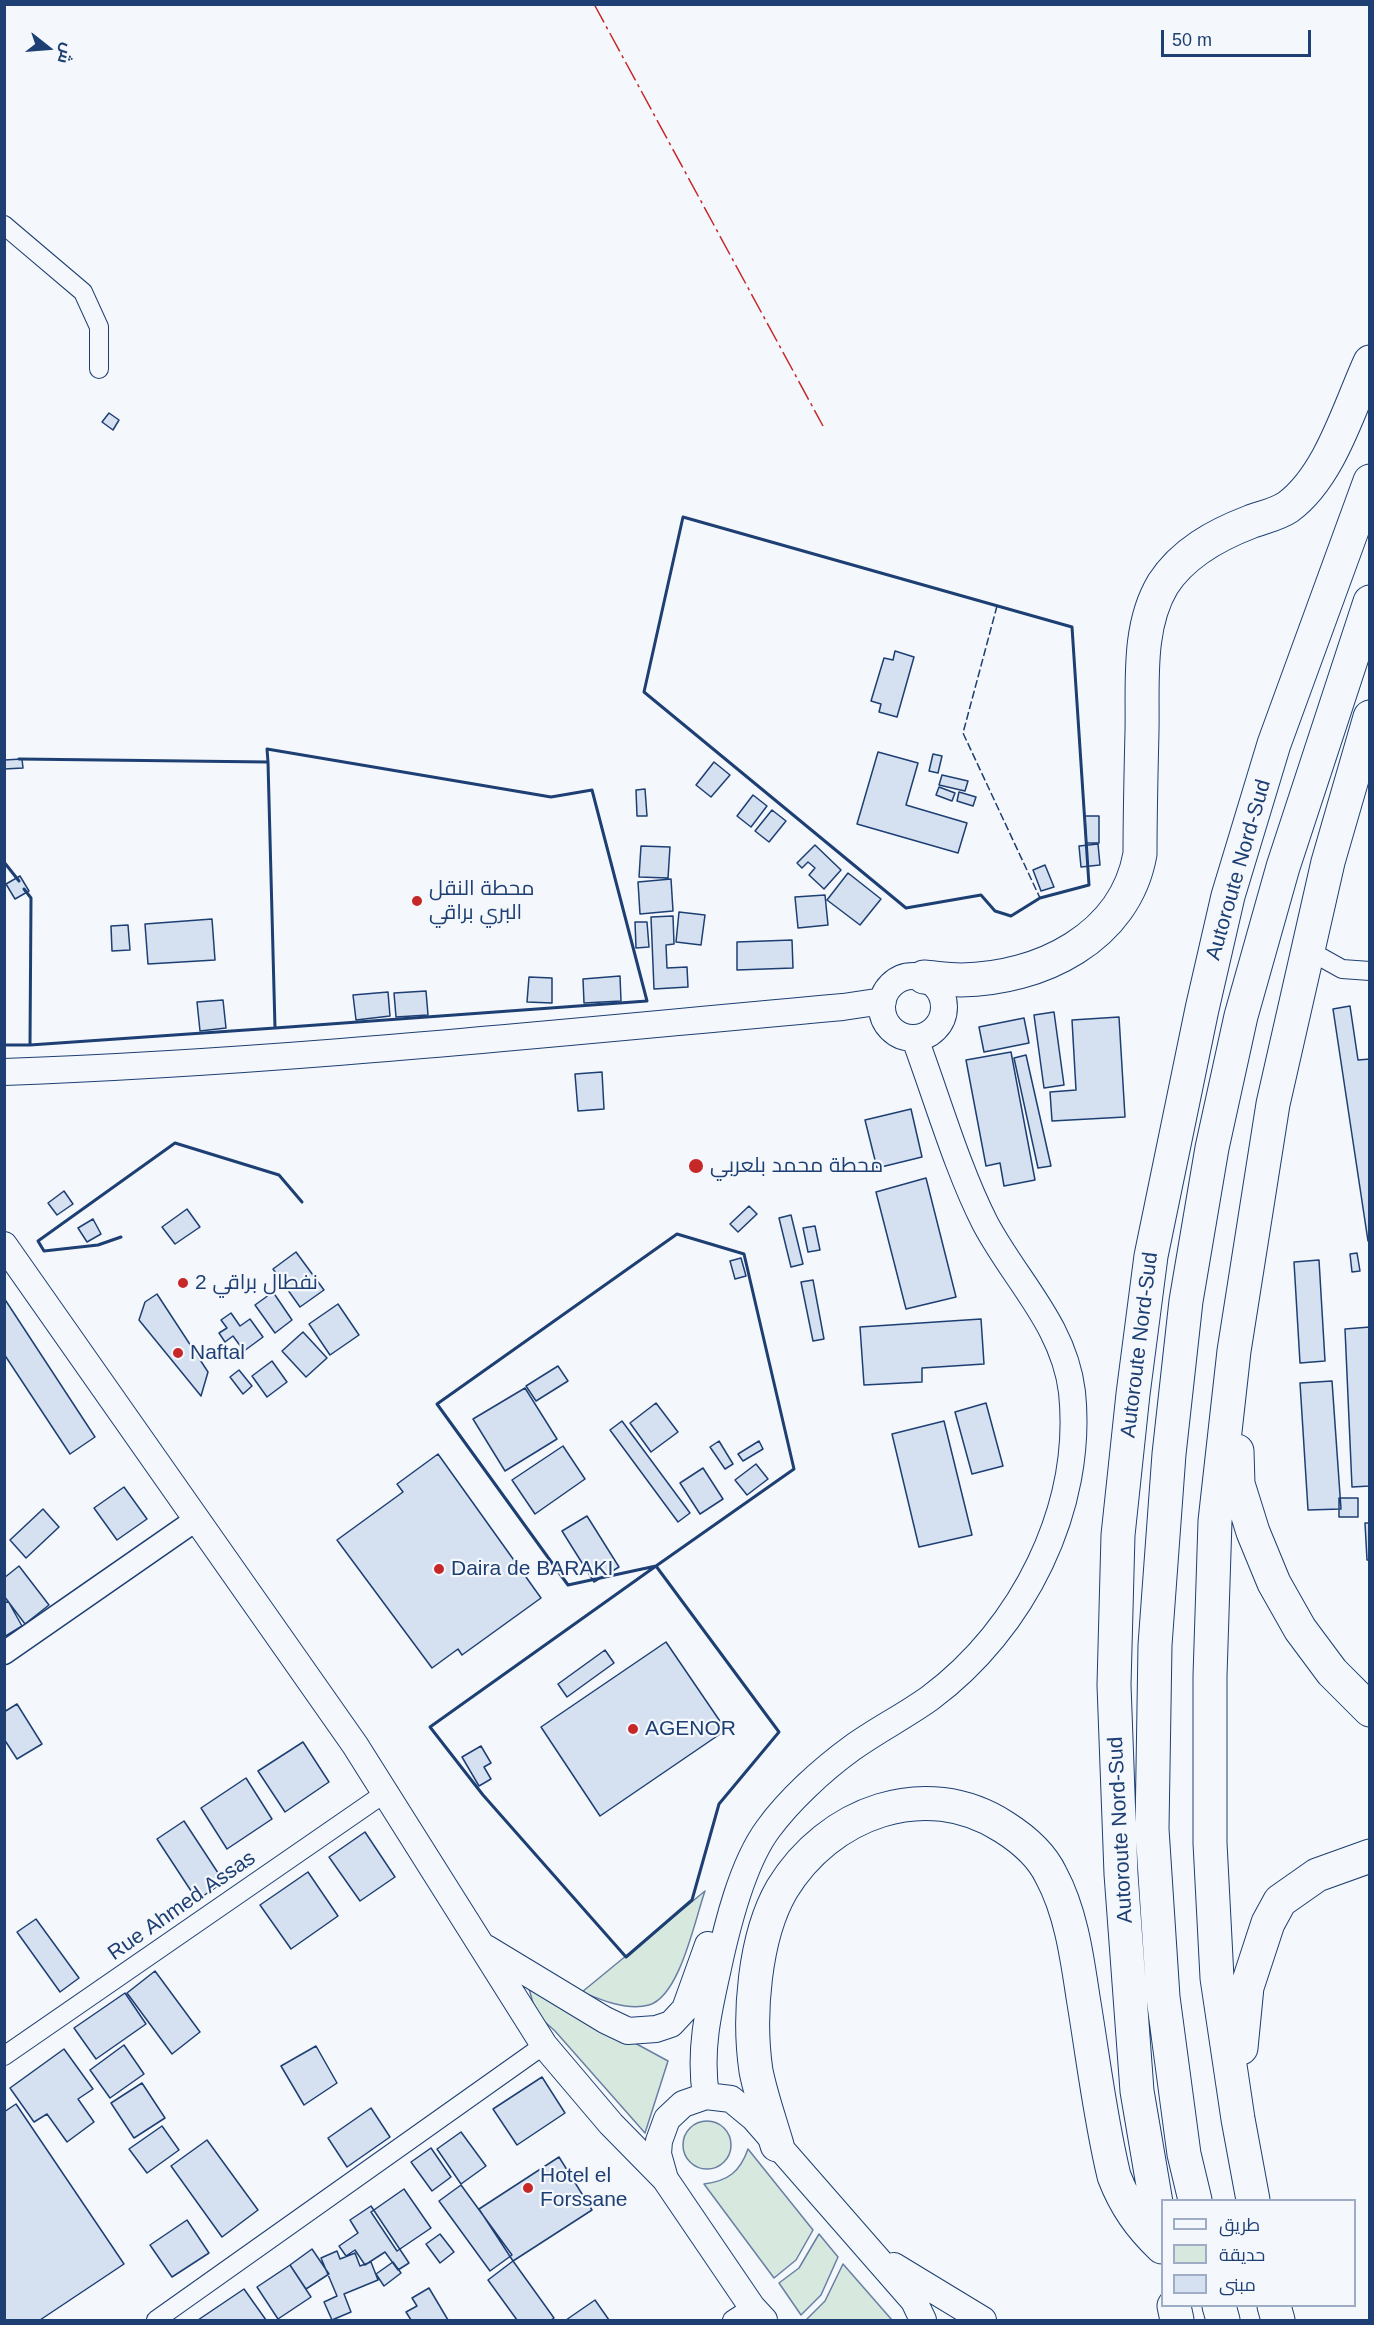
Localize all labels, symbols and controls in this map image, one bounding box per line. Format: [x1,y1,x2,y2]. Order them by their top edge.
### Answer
north arrow [18,18,78,78]
scale bar [1164,18,1314,56]
text: 50 m [1172,30,1212,50]
text: ش [55,41,77,66]
street label: Autoroute Nord-Sud [1201,777,1277,963]
place label: محطة النقل البري براقي [429,876,535,926]
marker: محطة النقل البري براقي [410,894,424,908]
place label: محطة محمد بلعربي [710,1153,883,1179]
marker: محطة محمد بلعربي [687,1157,705,1175]
street label: Autoroute Nord-Sud [1116,1251,1164,1439]
place label: نفطال براقي 2 [195,1270,318,1296]
marker: نفطال براقي 2 [176,1276,190,1290]
place label: Naftal [190,1340,245,1366]
marker: Naftal [171,1346,185,1360]
place label: Daira de BARAKI [451,1556,613,1582]
marker: Daira de BARAKI [432,1562,446,1576]
place label: AGENOR [645,1716,736,1742]
marker: AGENOR [626,1722,640,1736]
street label: Autoroute Nord-Sud [1104,1736,1138,1924]
street label: Rue Ahmed Assas [104,1846,260,1966]
place label: Hotel el Forssane [540,2163,628,2213]
marker: Hotel el Forssane [521,2181,535,2195]
legend [1161,2199,1356,2307]
text: طريق [1219,2215,1260,2235]
text: حديقة [1219,2245,1265,2265]
text: مبنى [1219,2275,1256,2295]

